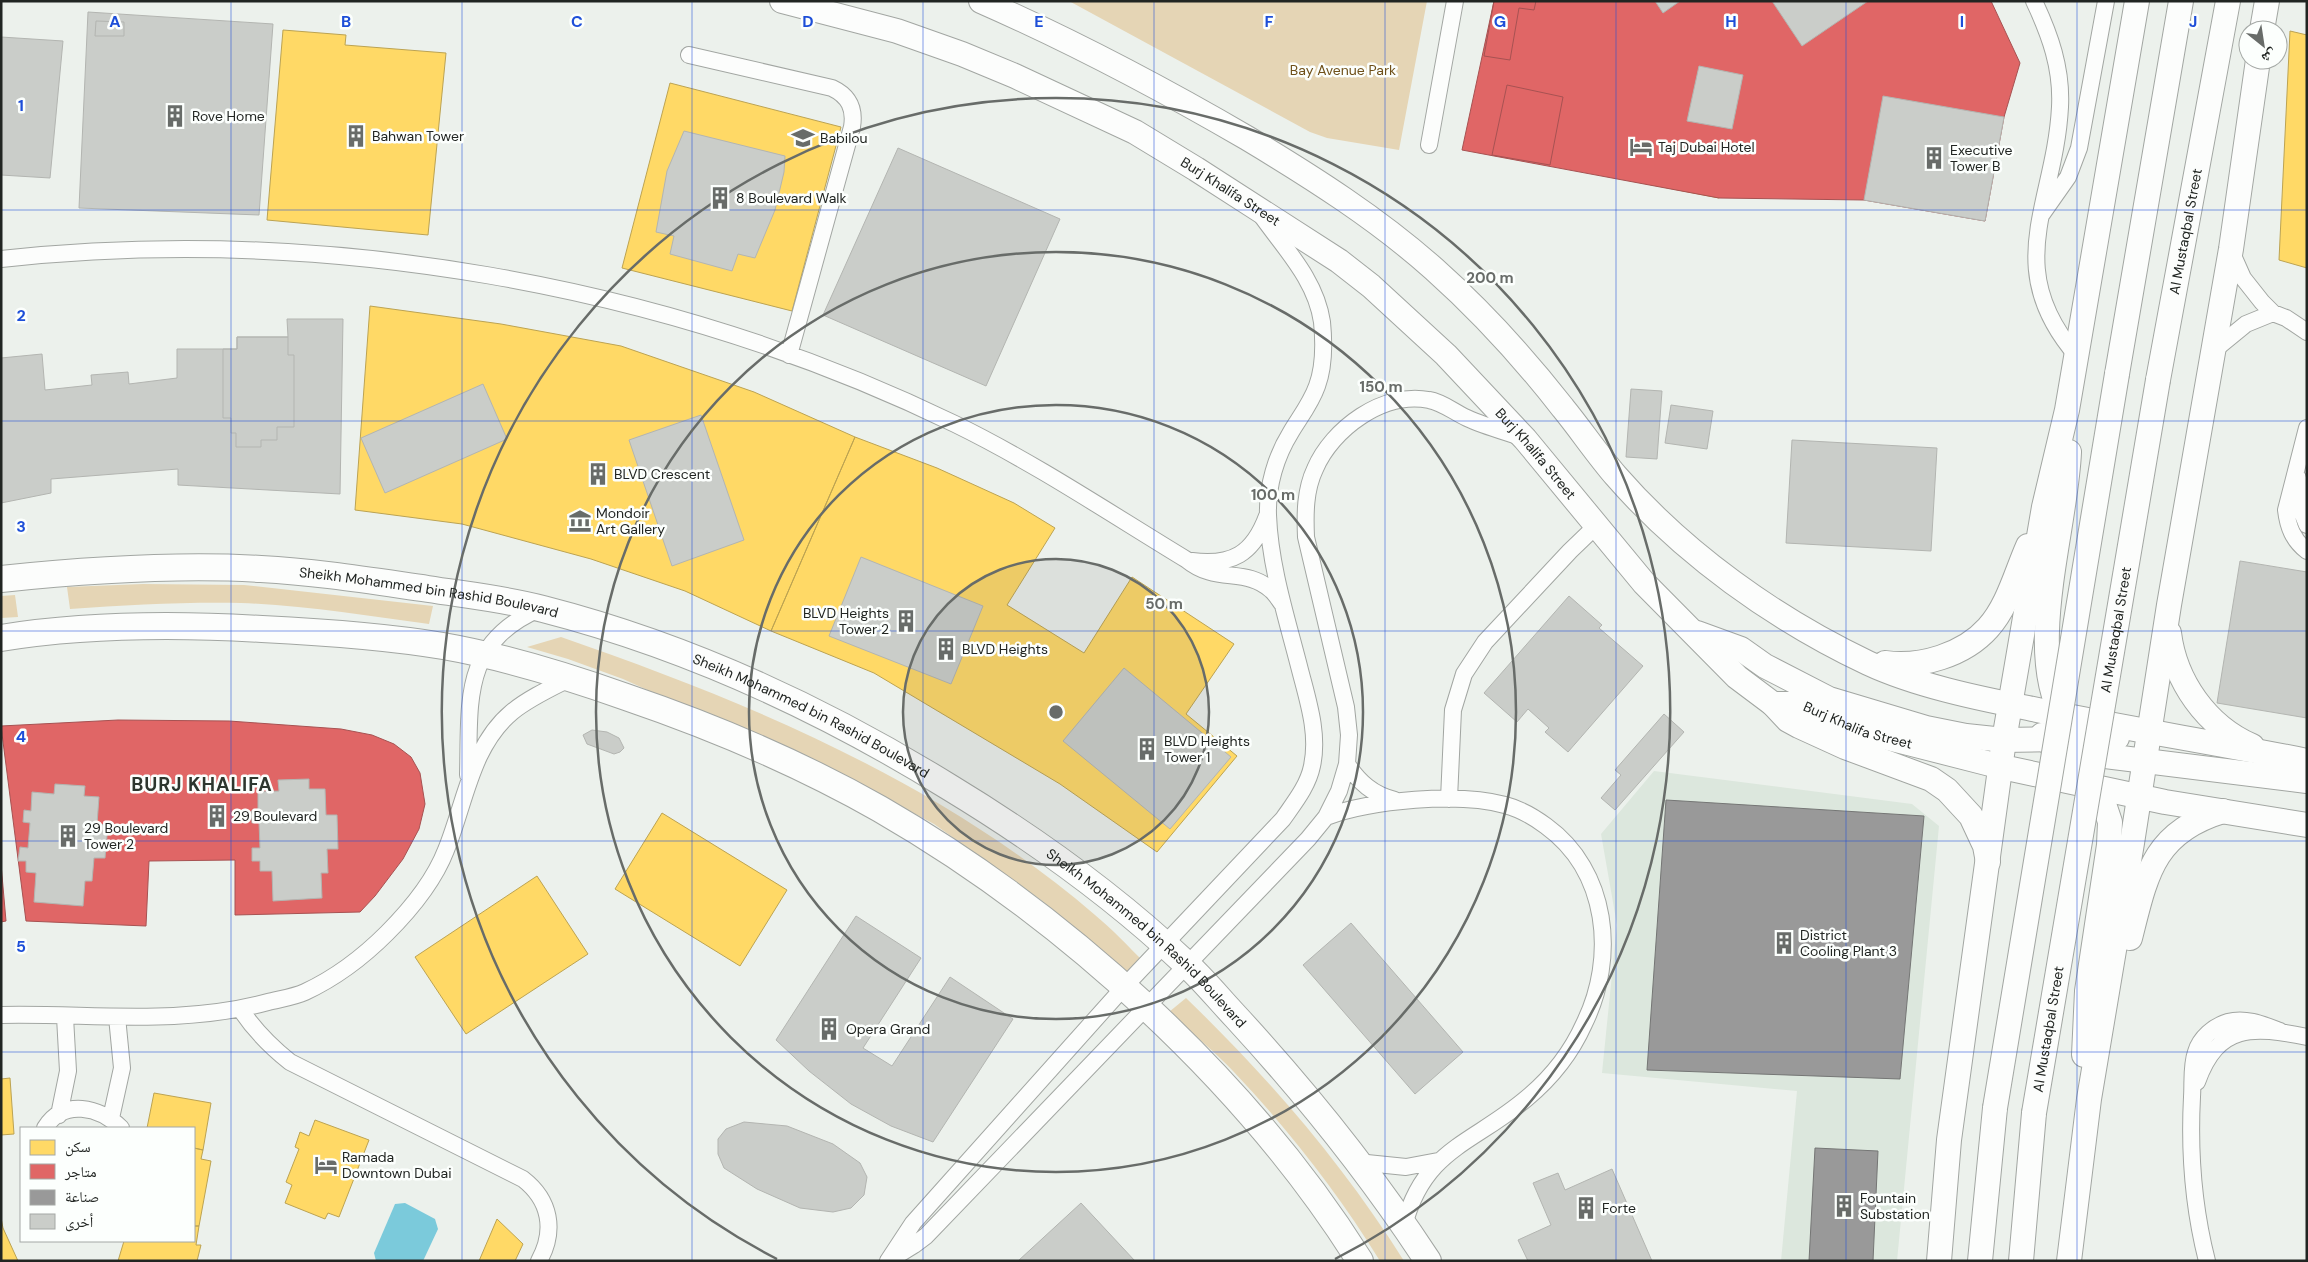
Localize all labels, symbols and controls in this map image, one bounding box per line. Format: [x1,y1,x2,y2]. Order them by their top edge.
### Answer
text: A [109,11,121,32]
text: B [341,11,351,32]
text: C [571,11,583,32]
text: D [802,11,814,32]
text: E [1034,11,1044,32]
text: F [1265,11,1274,32]
text: G [1494,11,1506,32]
text: H [1725,11,1737,32]
text: I [1960,11,1964,32]
text: J [2189,11,2197,32]
north arrow [2238,20,2288,70]
text: ش [2258,45,2280,68]
park label: Bay Avenue Park [1290,61,1396,79]
text: 1 [18,95,24,116]
building icon: Rove Home [162,103,188,129]
place label: Rove Home [192,107,265,125]
building icon: Bahwan Tower [343,123,369,149]
school or university icon: Babilou [790,125,816,151]
place label: Bahwan Tower [372,127,464,145]
place label: Babilou [820,129,868,147]
hotel icon: Taj Dubai Hotel [1628,134,1654,160]
place label: Taj Dubai Hotel [1658,138,1755,156]
place label: Executive Tower B [1950,141,2012,175]
building icon: Executive Tower B [1921,145,1947,171]
street label: Burj Khalifa Street [1177,153,1284,230]
street label: Al Mustaqbal Street [2165,167,2206,296]
building icon: 8 Boulevard Walk [707,185,733,211]
place label: 8 Boulevard Walk [736,189,847,207]
text: 200 m [1466,268,1514,288]
text: 2 [16,305,26,326]
text: 150 m [1360,377,1403,397]
street label: Burj Khalifa Street [1492,404,1580,503]
building icon: BLVD Crescent [585,461,611,487]
place label: BLVD Crescent [614,465,710,483]
text: 100 m [1251,485,1295,505]
place label: Mondoir Art Gallery [596,504,665,538]
museum icon: Mondoir Art Gallery [567,508,593,534]
text: 3 [16,516,26,537]
street label: Sheikh Mohammed bin Rashid Boulevard [298,563,560,622]
street label: Al Mustaqbal Street [2096,565,2135,694]
text: 50 m [1145,594,1183,614]
place label: BLVD Heights Tower 2 [803,604,889,638]
building icon: BLVD Heights Tower 2 [893,608,919,634]
building icon: BLVD Heights [933,636,959,662]
place label: BLVD Heights [962,640,1048,658]
street label: Sheikh Mohammed bin Rashid Boulevard [690,649,933,782]
street label: Burj Khalifa Street [1801,697,1914,753]
centre of rings [1047,703,1065,721]
text: 4 [16,726,26,747]
place label: BLVD Heights Tower 1 [1164,732,1250,766]
building icon: BLVD Heights Tower 1 [1134,736,1160,762]
district label: BURJ KHALIFA [131,772,273,797]
building icon: 29 Boulevard [204,803,230,829]
place label: 29 Boulevard [233,807,317,825]
place label: 29 Boulevard Tower 2 [84,819,168,853]
building icon: 29 Boulevard Tower 2 [55,823,81,849]
street label: Sheikh Mohammed bin Rashid Boulevard [1043,844,1250,1031]
place label: District Cooling Plant 3 [1800,926,1897,960]
building icon: District Cooling Plant 3 [1771,930,1797,956]
text: 5 [16,936,26,957]
street label: Al Mustaqbal Street [2029,965,2068,1094]
building icon: Opera Grand [816,1016,842,1042]
place label: Opera Grand [846,1020,930,1038]
legend [20,1127,195,1242]
text: سكن [65,1137,91,1157]
place label: Ramada Downtown Dubai [342,1148,452,1182]
hotel icon: Ramada Downtown Dubai [313,1152,339,1178]
text: متاجر [64,1162,97,1182]
text: صناعة [65,1187,99,1207]
place label: Fountain Substation [1860,1189,1930,1223]
building icon: Fountain Substation [1831,1193,1857,1219]
building icon: Forte [1573,1195,1599,1221]
place label: Forte [1602,1199,1636,1217]
text: أخرى [65,1212,94,1232]

